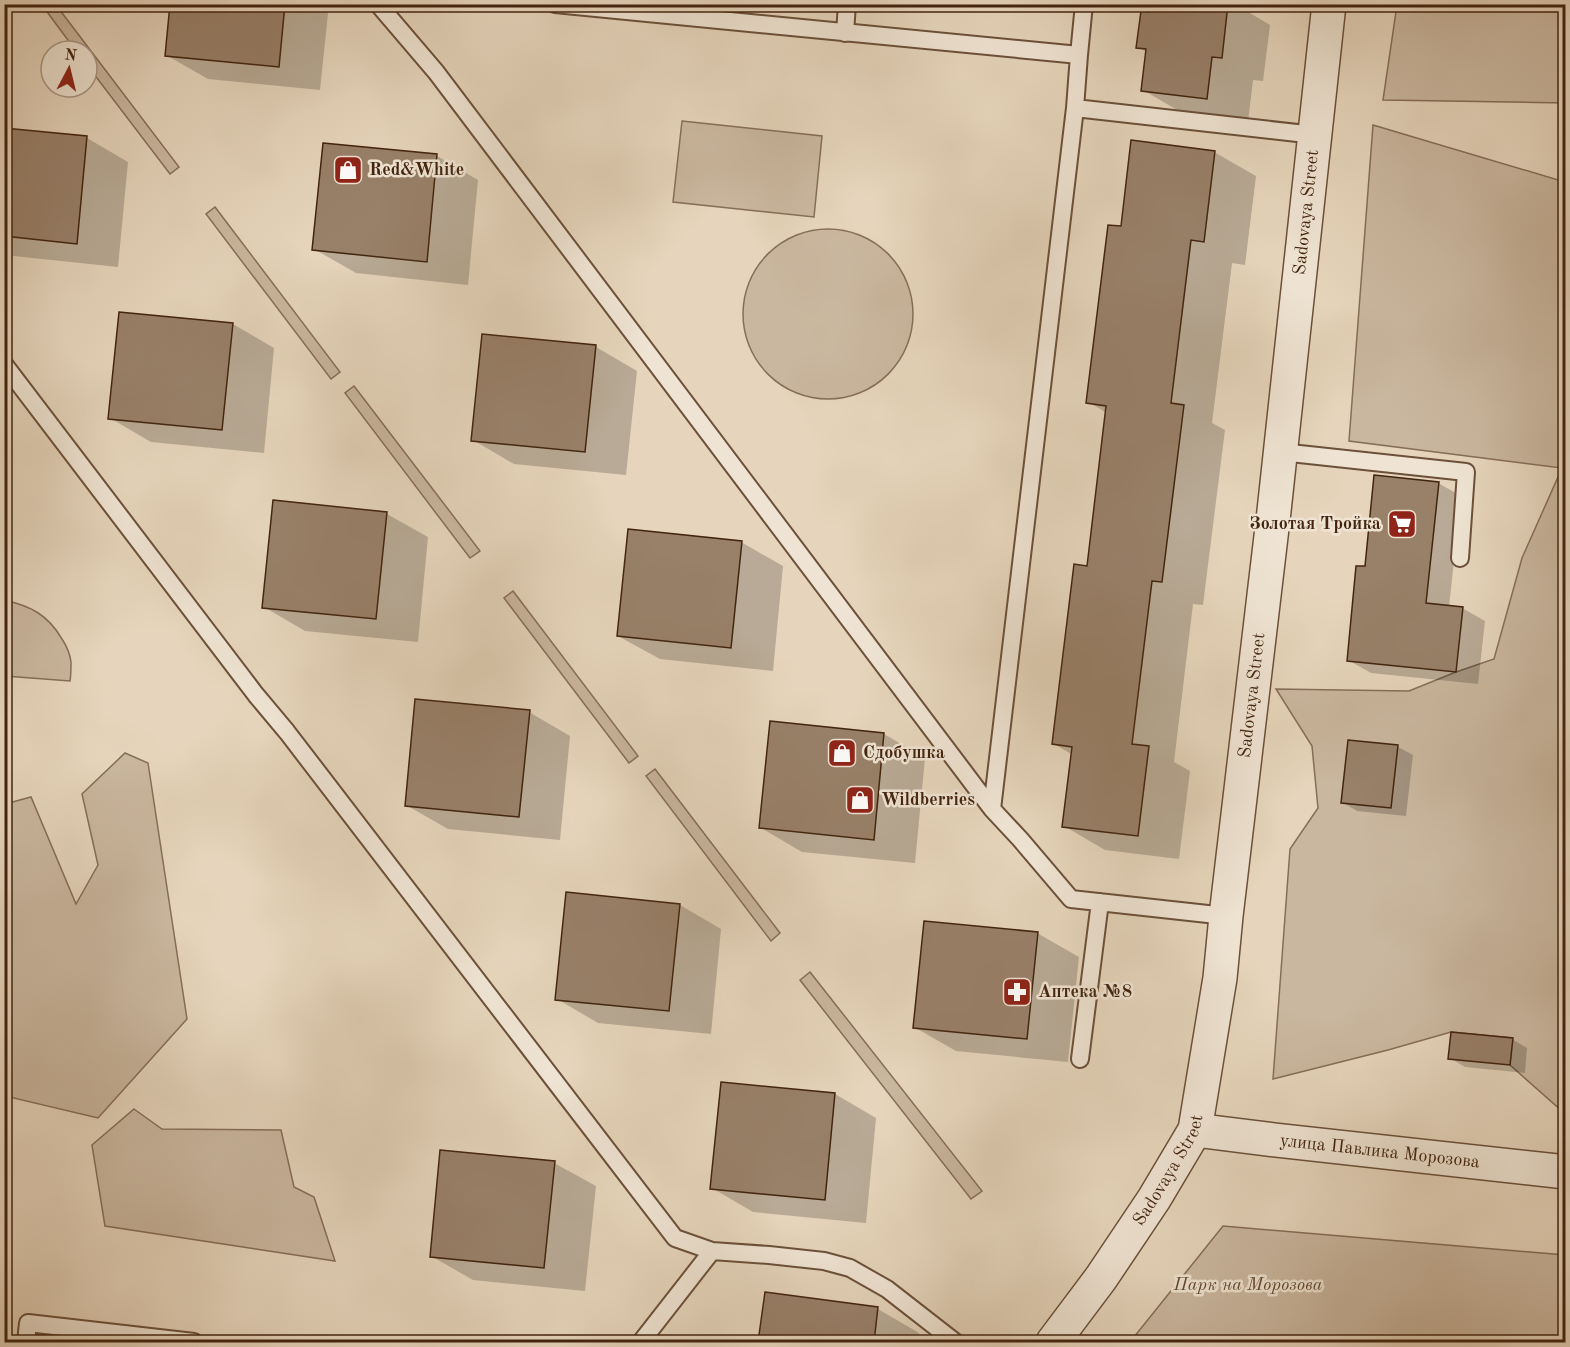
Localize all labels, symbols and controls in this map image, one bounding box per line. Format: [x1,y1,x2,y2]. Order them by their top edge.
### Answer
north arrow [39,39,99,99]
text: N [64,47,78,65]
street label: Sadovaya Street [1291,149,1322,276]
shop icon: Red&White [332,154,364,186]
place label: Red&White [369,161,464,179]
supermarket icon: Золотая Тройка [1386,508,1418,540]
place label: Золотая Тройка [1249,515,1381,533]
street label: Sadovaya Street [1236,632,1269,759]
shop icon: Сдобушка [826,737,858,769]
place label: Сдобушка [863,744,945,762]
shop icon: Wildberries [844,784,876,816]
place label: Wildberries [881,791,975,809]
pharmacy icon: Аптека №8 [1001,976,1033,1008]
place label: Аптека №8 [1038,983,1132,1001]
street label: Sadovaya Street [1130,1113,1206,1229]
street label: улица Павлика Морозова [1279,1132,1481,1171]
park label: Парк на Морозова [1173,1276,1323,1294]

